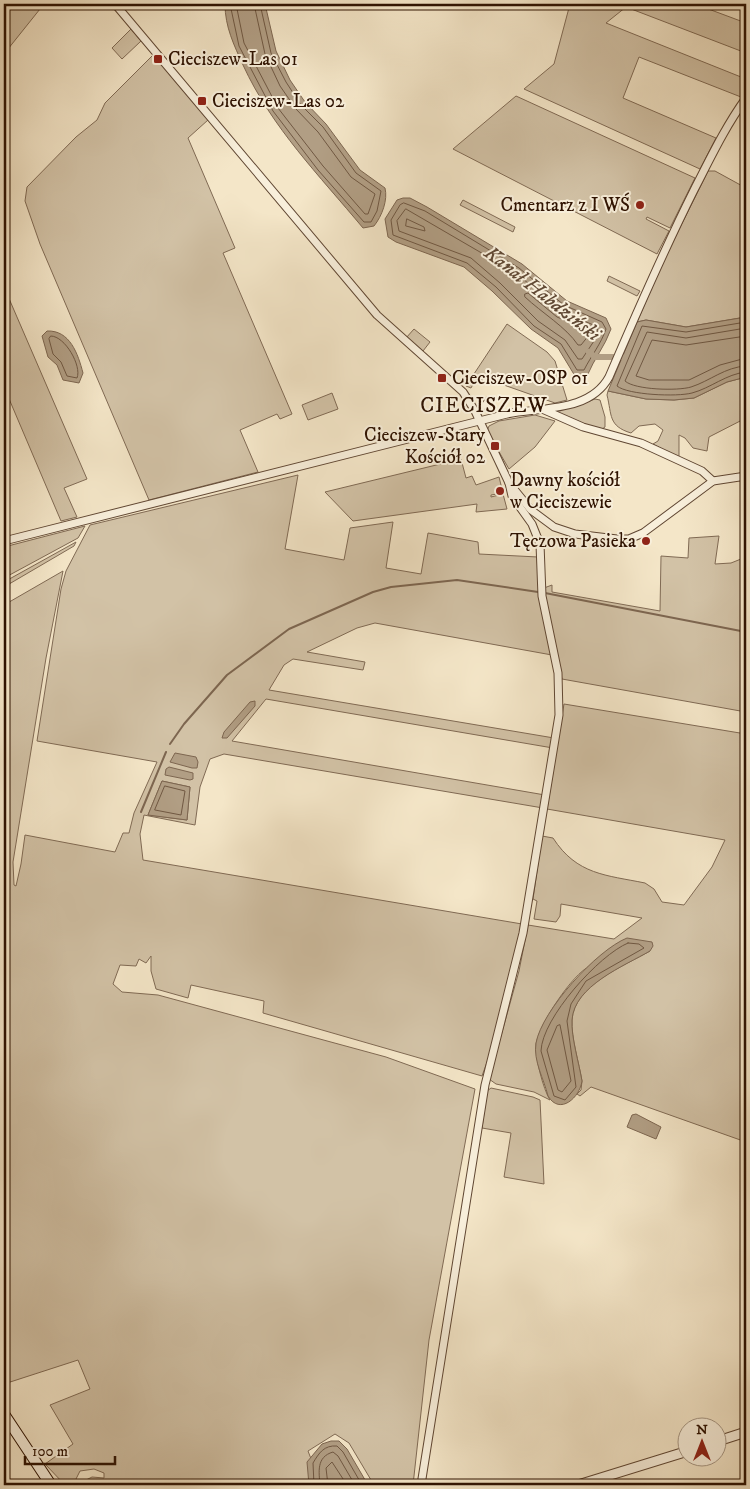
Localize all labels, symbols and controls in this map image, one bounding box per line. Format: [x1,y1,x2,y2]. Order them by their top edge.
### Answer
place label: Cieciszew-Las 01 [168,48,298,71]
marker: Cieciszew-Las 01 [152,53,164,65]
place label: Cieciszew-Las 02 [212,90,345,113]
marker: Cieciszew-Las 02 [196,95,208,107]
place label: Cmentarz z I WŚ [500,192,630,217]
marker: Cmentarz z I WŚ [634,199,646,211]
water label: Kanał Habdziński [478,240,606,348]
place label: Cieciszew-OSP 01 [452,367,588,390]
marker: Cieciszew-OSP 01 [436,372,448,384]
district label: CIECISZEW [420,393,548,419]
place label: Cieciszew-Stary Kościół 02 [364,424,486,469]
marker: Cieciszew-Stary Kościół 02 [489,440,501,452]
place label: Dawny kościół w Cieciszewie [509,469,620,514]
marker: Dawny kościół w Cieciszewie [494,485,506,497]
place label: Tęczowa Pasieka [510,530,636,553]
marker: Tęczowa Pasieka [640,535,652,547]
north arrow [678,1416,728,1466]
text: N [696,1421,708,1439]
scale bar [25,1434,115,1466]
text: 100 m [32,1442,68,1461]

